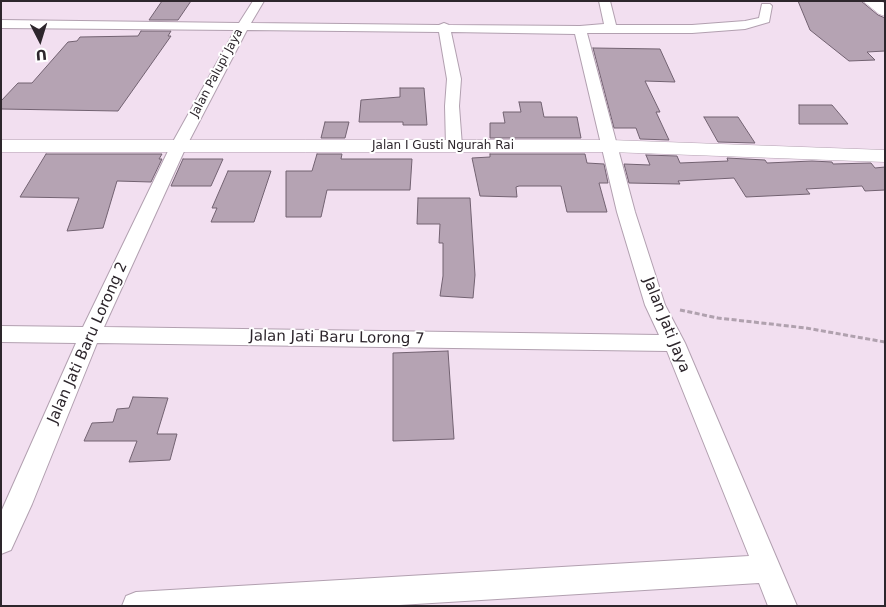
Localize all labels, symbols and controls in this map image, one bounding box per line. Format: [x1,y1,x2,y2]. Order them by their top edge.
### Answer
north arrow [15,15,65,65]
street label: Jalan Palupi Jaya [188,26,246,120]
text: U [35,46,48,63]
street label: Jalan I Gusti Ngurah Rai [372,139,514,153]
street label: Jalan Jati Baru Lorong 2 [44,259,132,427]
street label: Jalan Jati Jaya [639,275,693,375]
street label: Jalan Jati Baru Lorong 7 [249,327,425,349]

